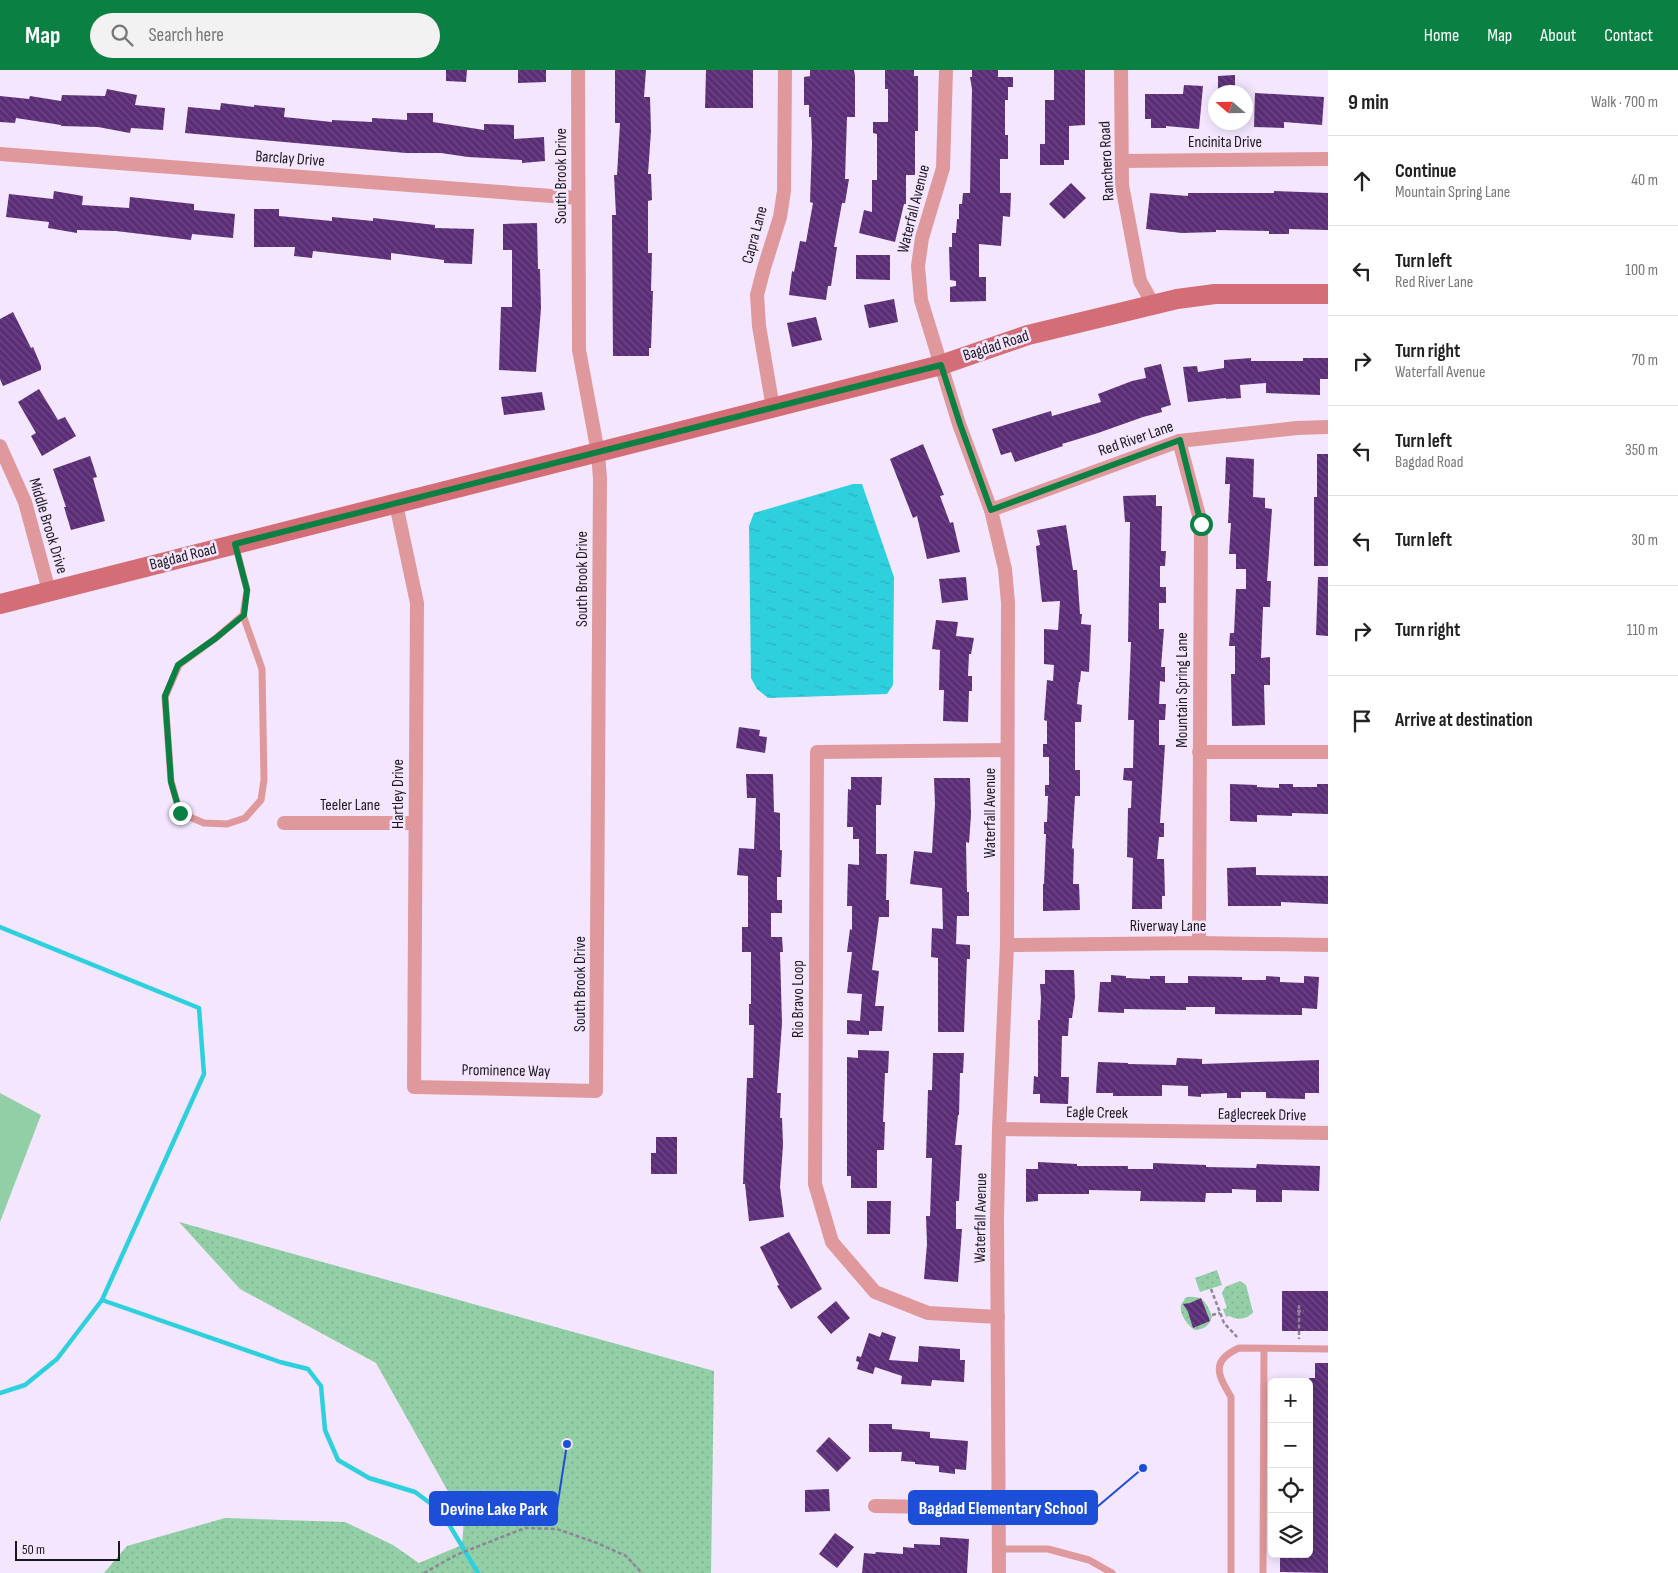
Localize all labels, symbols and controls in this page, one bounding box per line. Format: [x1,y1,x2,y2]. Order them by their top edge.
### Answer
search box [90,13,440,58]
text: Map [25,21,60,50]
icon: search [108,21,136,49]
text: Search here [148,24,224,47]
text: Home [1424,25,1459,46]
text: Map [1487,25,1512,46]
text: About [1540,25,1576,46]
text: Contact [1604,25,1653,46]
north arrow [1208,85,1253,130]
text: 9 min [1348,90,1389,115]
text: Walk · 700 m [1591,93,1658,112]
street label: Ranchero Road [1095,121,1119,201]
street label: South Brook Drive [552,128,571,224]
street label: Encinita Drive [1188,133,1262,152]
street label: Barclay Drive [255,147,325,171]
text: Continue [1395,160,1456,183]
street label: Waterfall Avenue [894,163,934,255]
icon: ahead [1348,167,1376,195]
text: 40 m [1631,171,1658,190]
text: Mountain Spring Lane [1395,183,1510,202]
street label: Capra Lane [738,204,772,266]
text: Turn left [1395,250,1452,273]
icon: left [1348,257,1376,285]
text: 100 m [1625,261,1658,280]
text: Red River Lane [1395,273,1473,292]
street label: Bagdad Road [961,326,1031,366]
text: Turn right [1395,340,1460,363]
icon: right [1348,347,1376,375]
text: 70 m [1632,351,1658,370]
text: Waterfall Avenue [1395,363,1485,382]
street label: Red River Lane [1096,417,1176,461]
text: Turn left [1395,430,1452,453]
icon: left [1348,437,1376,465]
text: 350 m [1625,441,1658,460]
text: Bagdad Road [1395,453,1463,472]
street label: Middle Brook Drive [24,476,72,576]
route start [1190,513,1213,536]
icon: left [1348,527,1376,555]
text: Turn left [1395,529,1452,552]
street label: South Brook Drive [573,531,592,627]
text: 30 m [1631,531,1658,550]
street label: Bagdad Road [148,540,218,574]
icon: right [1348,617,1376,645]
text: Turn right [1395,619,1460,642]
text: 110 m [1627,621,1658,640]
street label: Mountain Spring Lane [1173,632,1192,748]
icon: arrive [1348,707,1376,735]
text: Arrive at destination [1395,709,1533,732]
street label: Hartley Drive [389,759,408,829]
street label: Waterfall Avenue [981,768,1000,858]
street label: Teeler Lane [320,796,380,815]
route end [169,802,192,825]
street label: Riverway Lane [1130,917,1206,936]
street label: South Brook Drive [571,936,590,1032]
street label: Rio Bravo Loop [789,960,808,1038]
street label: Prominence Way [462,1061,550,1081]
street label: Eagle Creek [1066,1103,1128,1123]
street label: Eaglecreek Drive [1218,1105,1306,1125]
street label: Waterfall Avenue [971,1173,991,1263]
map controls [1268,1378,1313,1558]
button: + [1268,1378,1313,1423]
button: − [1268,1423,1313,1468]
button: locate [1268,1468,1313,1513]
callout: Bagdad Elementary School [909,1491,1097,1524]
callout: Devine Lake Park [430,1492,557,1525]
text: Bagdad Elementary School [919,1498,1087,1519]
text: Devine Lake Park [440,1499,548,1520]
button: layers [1268,1513,1313,1558]
scale bar [15,1538,120,1561]
text: 50 m [22,1541,45,1558]

